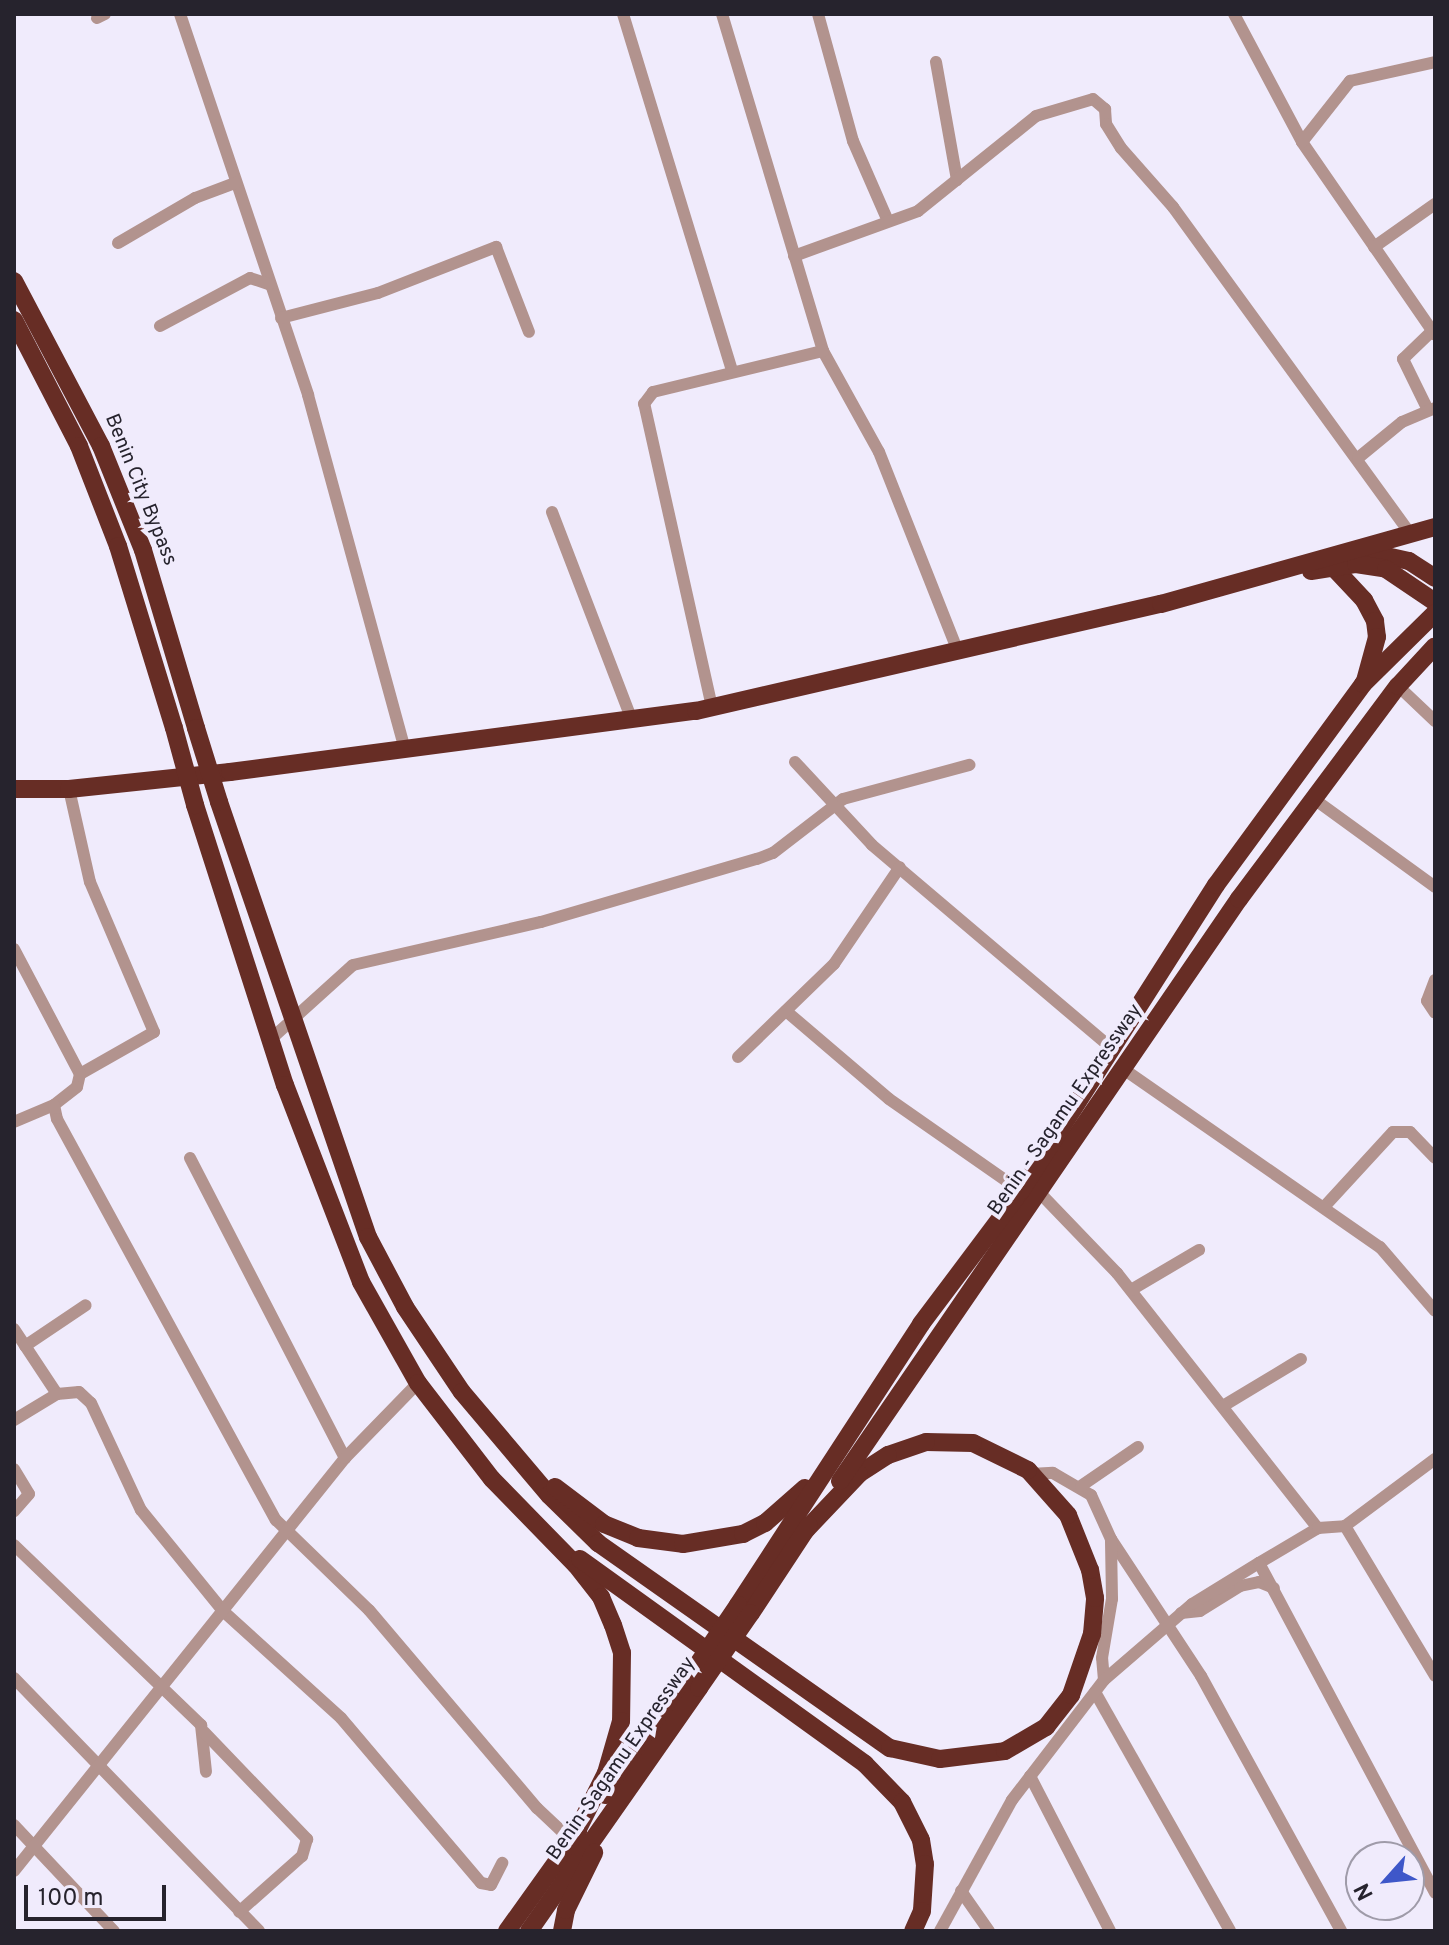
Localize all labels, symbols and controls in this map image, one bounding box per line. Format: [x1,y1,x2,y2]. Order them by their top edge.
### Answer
street label: Benin City Bypass [99,411,181,569]
street label: Benin - Sagamu Expressway [984,1000,1148,1220]
street label: Benin-Sagamu Expressway [543,1653,701,1865]
north arrow [1345,1841,1425,1921]
scale bar [28,1869,170,1919]
text: N [1349,1878,1381,1904]
text: 100 m [38,1884,104,1914]

